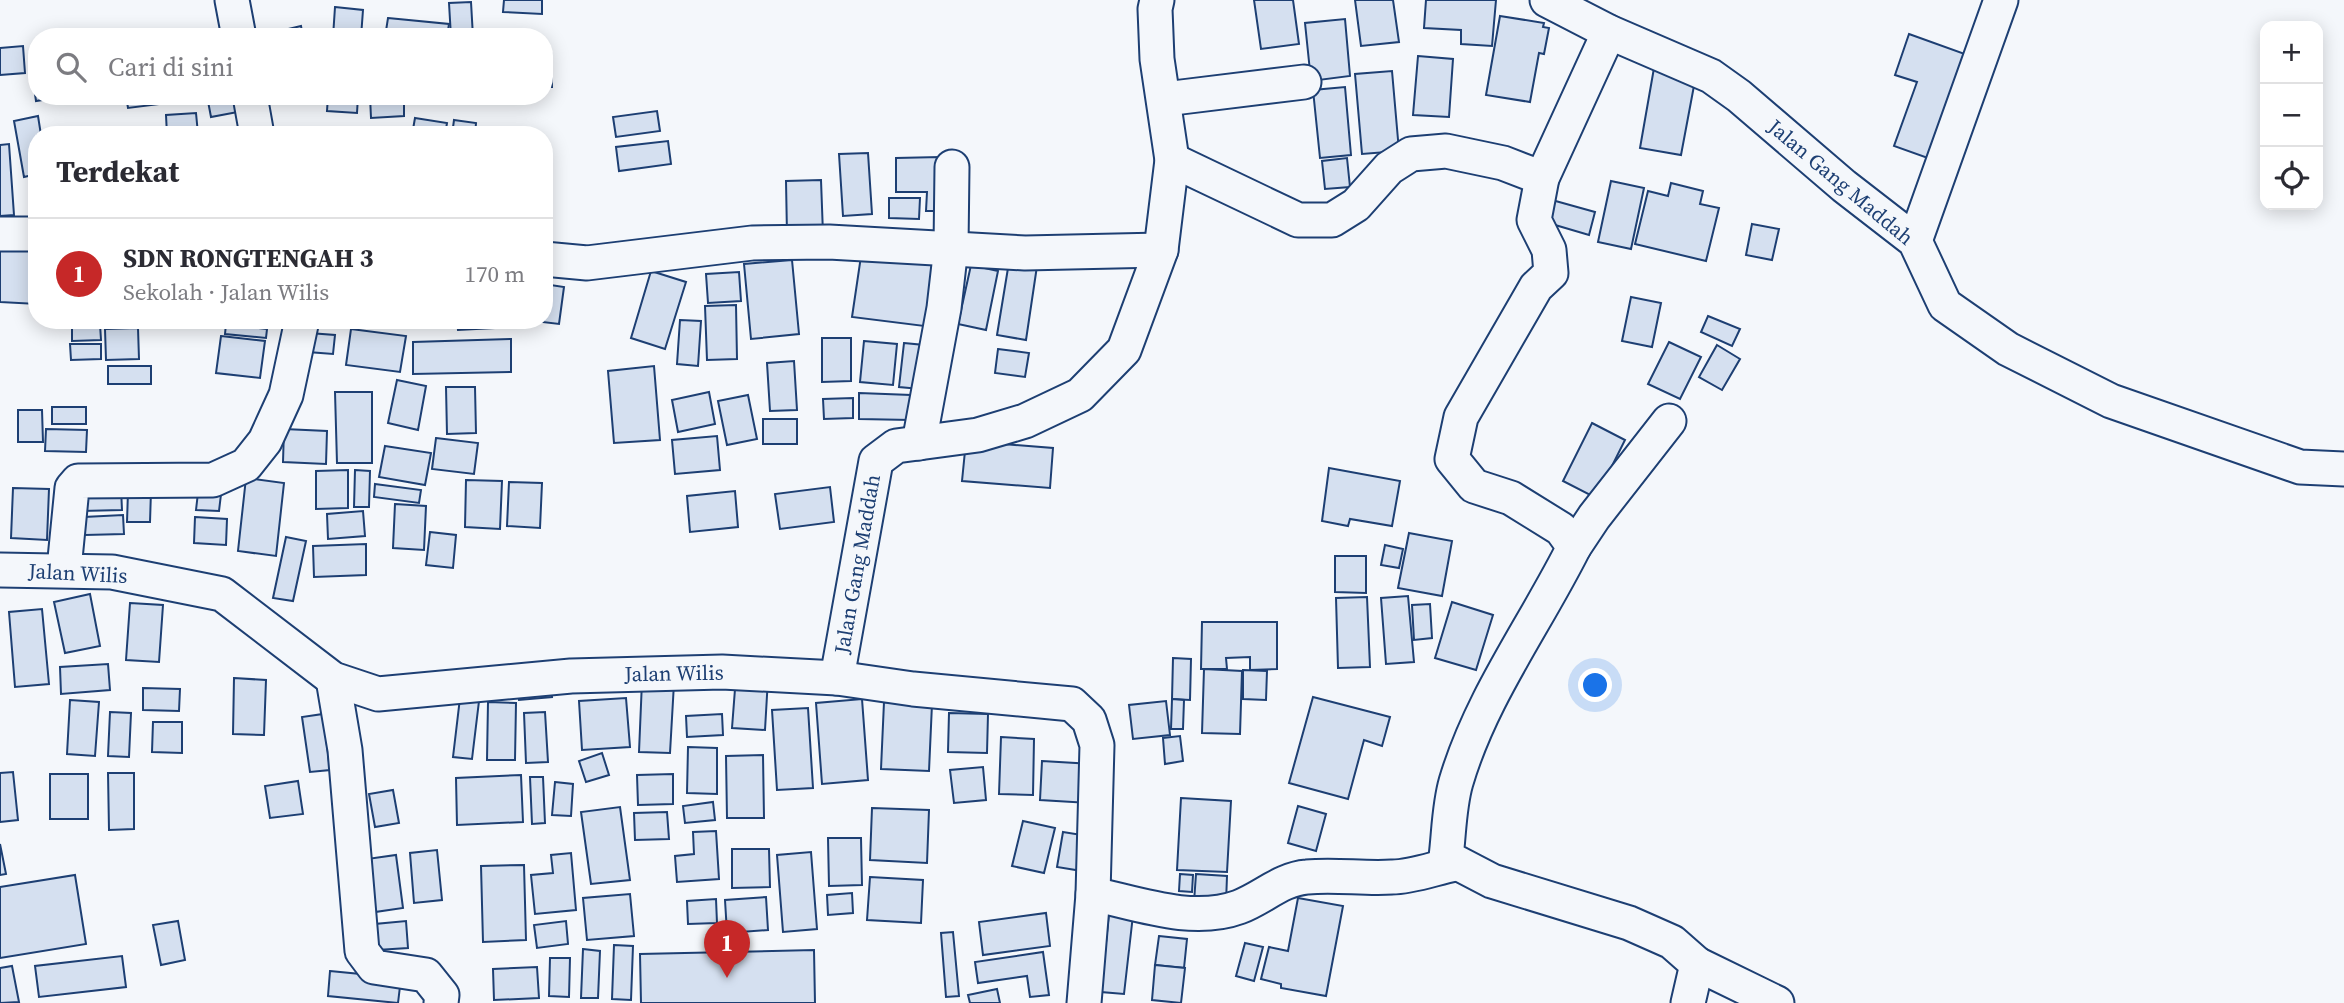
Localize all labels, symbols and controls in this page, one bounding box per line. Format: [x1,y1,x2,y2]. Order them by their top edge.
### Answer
map controls [2260,21,2323,210]
button: + [2260,21,2323,84]
search box [28,28,553,105]
icon: search [52,48,90,86]
text: Cari di sini [108,49,233,85]
button: − [2260,84,2323,147]
street label: Jalan Gang Maddah [1761,112,1920,252]
button: locate [2260,147,2323,210]
text: Terdekat [56,151,179,192]
text: SDN RONGTENGAH 3 [123,240,374,276]
text: 1 [73,258,85,290]
text: 170 m [464,258,525,290]
text: Sekolah · Jalan Wilis [123,276,329,308]
street label: Jalan Gang Maddah [827,472,887,657]
street label: Jalan Wilis [27,556,128,590]
street label: Jalan Wilis [623,658,724,688]
your location [1578,668,1612,702]
pin: 1 [704,920,750,978]

